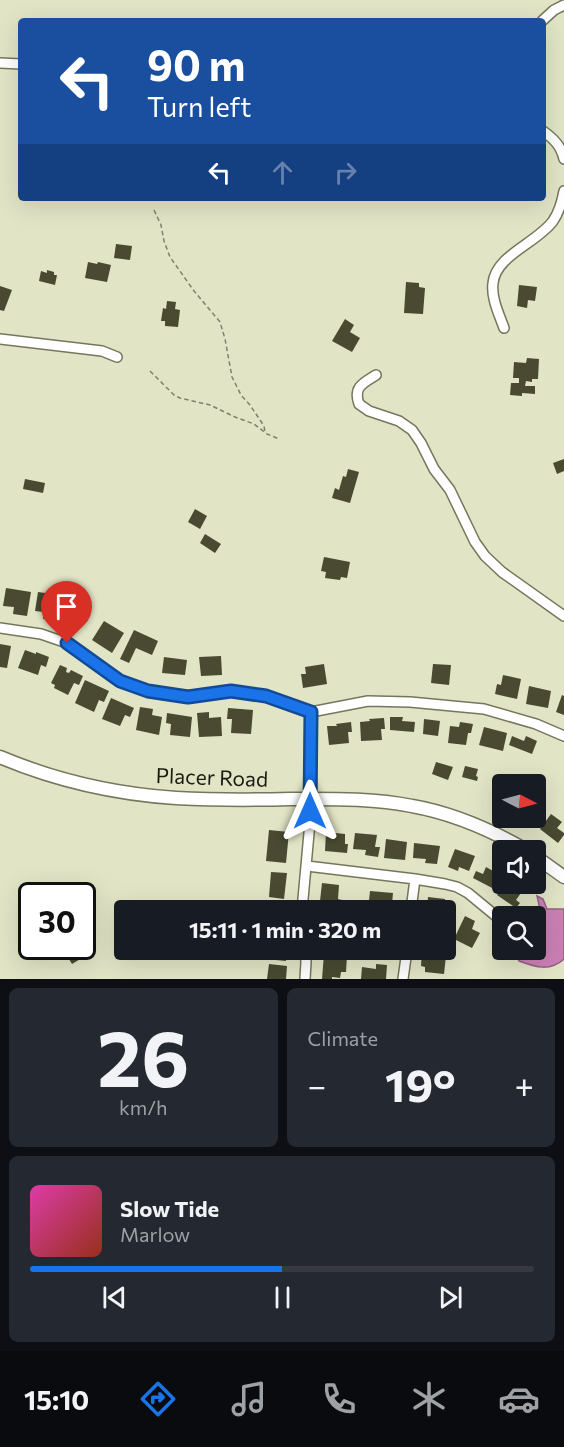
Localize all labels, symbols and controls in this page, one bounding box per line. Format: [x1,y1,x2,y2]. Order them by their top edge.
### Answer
text: 90 m [147,38,246,90]
icon: left [48,42,126,120]
text: Turn left [147,90,251,123]
icon: left [203,156,236,189]
icon: ahead [266,156,299,189]
icon: right [329,156,362,189]
pin [41,581,92,643]
icon: arrive [50,590,83,623]
street label: Placer Road [155,762,269,791]
north arrow [492,774,546,828]
map controls [492,774,546,960]
position arrow [278,779,342,843]
button: sound [492,840,546,894]
speed limit sign: 30 [18,882,96,960]
button: search [492,906,546,960]
text: 15:11 · 1 min · 320 m [189,916,381,943]
text: 26 [97,1008,189,1103]
text: Climate [308,1026,378,1050]
text: 19° [385,1056,456,1111]
text: − [308,1064,326,1105]
text: + [515,1064,534,1105]
text: km/h [119,1095,168,1119]
text: Slow Tide [120,1195,219,1222]
text: Marlow [120,1222,190,1246]
icon: previous [98,1281,131,1314]
icon: pause [266,1281,299,1314]
icon: next [434,1281,467,1314]
icon: directions [137,1378,179,1420]
icon: music [228,1378,270,1420]
icon: phone [318,1378,360,1420]
icon: climate [408,1378,450,1420]
icon: car [498,1378,540,1420]
text: 15:10 [24,1383,89,1416]

